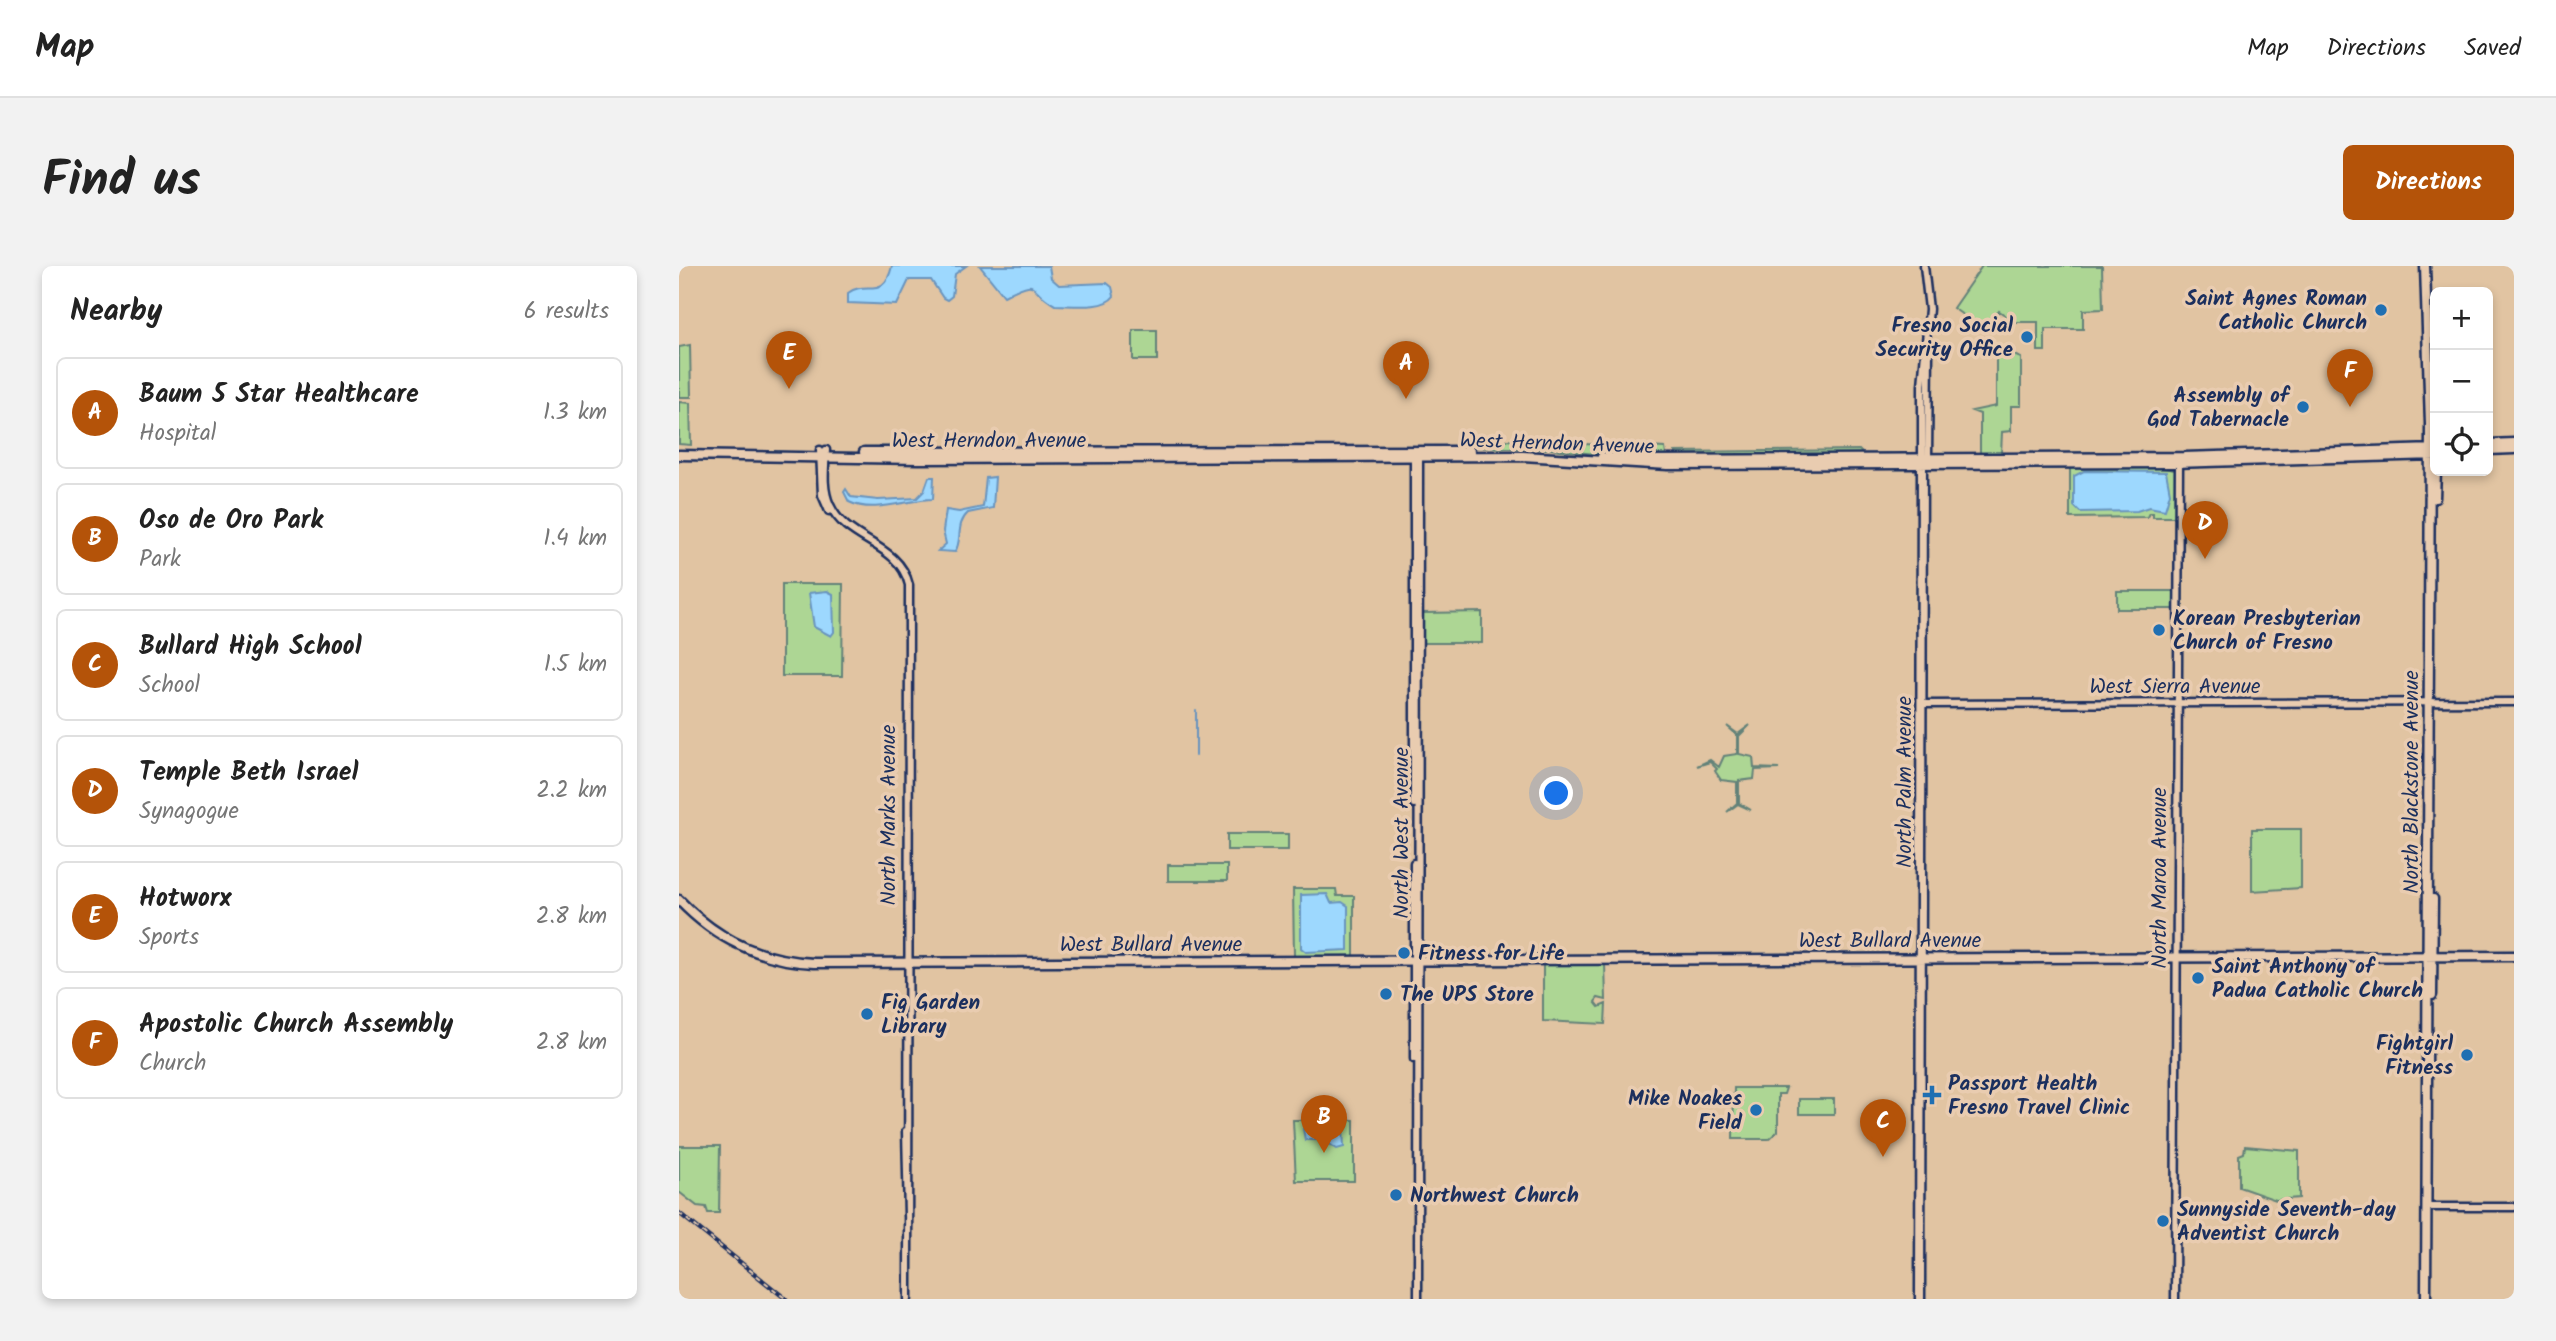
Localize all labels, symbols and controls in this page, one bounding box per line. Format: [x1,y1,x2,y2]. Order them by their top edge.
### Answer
text: Map [35,22,95,75]
text: Map [2247,29,2289,68]
text: Directions [2327,29,2426,68]
text: Saved [2464,29,2521,68]
text: Find us [42,143,200,221]
button: Directions [2343,145,2514,220]
place label: Saint Agnes Roman Catholic Church [2185,283,2367,340]
map controls [2430,287,2493,476]
button: + [2430,287,2493,350]
text: Nearby [70,288,162,336]
text: 6 results [524,294,609,330]
marker: Saint Agnes Roman Catholic Church [2373,302,2389,318]
place label: Fresno Social Security Office [1876,310,2013,367]
marker: Fresno Social Security Office [2019,329,2035,345]
pin: E [766,331,812,389]
pin: A [1383,341,1429,399]
pin: F [2327,349,2373,407]
button: − [2430,350,2493,413]
text: Baum 5 Star Healthcare [139,374,419,416]
place label: Assembly of God Tabernacle [2147,380,2291,437]
text: A [88,395,102,431]
text: 1.3 km [543,395,607,431]
marker: Assembly of God Tabernacle [2295,399,2311,415]
button: locate [2430,413,2493,476]
text: Hospital [139,416,216,452]
street label: West Herndon Avenue [892,425,1087,458]
street label: West Herndon Avenue [1459,425,1655,464]
text: Oso de Oro Park [139,500,323,542]
pin: D [2182,501,2228,559]
text: B [88,521,102,557]
text: 1.4 km [543,521,607,557]
text: Park [139,542,181,578]
place label: Korean Presbyterian Church of Fresno [2173,603,2361,660]
marker: Korean Presbyterian Church of Fresno [2151,622,2167,638]
text: Bullard High School [139,626,362,668]
text: C [88,647,102,683]
text: 1.5 km [544,647,607,683]
text: School [139,668,200,704]
street label: North Blackstone Avenue [2396,670,2429,894]
street label: West Sierra Avenue [2090,671,2261,704]
street label: North Palm Avenue [1889,696,1922,868]
street label: North Marks Avenue [873,724,906,905]
street label: North West Avenue [1386,747,1419,919]
text: Temple Beth Israel [139,752,358,794]
text: D [87,773,103,809]
text: 2.2 km [537,773,607,809]
your location [1539,776,1573,810]
street label: North Maroa Avenue [2144,787,2177,969]
text: Synagogue [139,794,239,830]
text: Hotworx [139,878,232,920]
text: E [89,899,101,935]
text: 2.8 km [536,899,607,935]
text: Sports [139,920,199,956]
street label: West Bullard Avenue [1799,925,1982,958]
street label: West Bullard Avenue [1060,929,1243,962]
place label: Fitness for Life [1418,938,1565,971]
marker: Fitness for Life [1396,945,1412,961]
place label: Saint Anthony of Padua Catholic Church [2212,951,2423,1008]
marker: Saint Anthony of Padua Catholic Church [2190,970,2206,986]
place label: The UPS Store [1400,979,1534,1012]
marker: The UPS Store [1378,986,1394,1002]
place label: Fig Garden Library [881,987,980,1044]
text: Apostolic Church Assembly [139,1004,453,1046]
marker: Fig Garden Library [859,1006,875,1022]
text: F [89,1025,101,1061]
text: 2.8 km [536,1025,607,1061]
place label: Fightgirl Fitness [2376,1028,2453,1085]
text: Church [139,1046,206,1082]
marker: Fightgirl Fitness [2459,1047,2475,1063]
place label: Passport Health Fresno Travel Clinic [1948,1068,2130,1125]
place label: Mike Noakes Field [1628,1083,1743,1140]
marker: Passport Health Fresno Travel Clinic [1922,1085,1942,1105]
pin: B [1301,1095,1347,1153]
pin: C [1860,1099,1906,1157]
marker: Mike Noakes Field [1748,1102,1764,1118]
place label: Northwest Church [1410,1180,1579,1213]
marker: Northwest Church [1388,1187,1404,1203]
place label: Sunnyside Seventh-day Adventist Church [2177,1194,2396,1251]
marker: Sunnyside Seventh-day Adventist Church [2155,1213,2171,1229]

